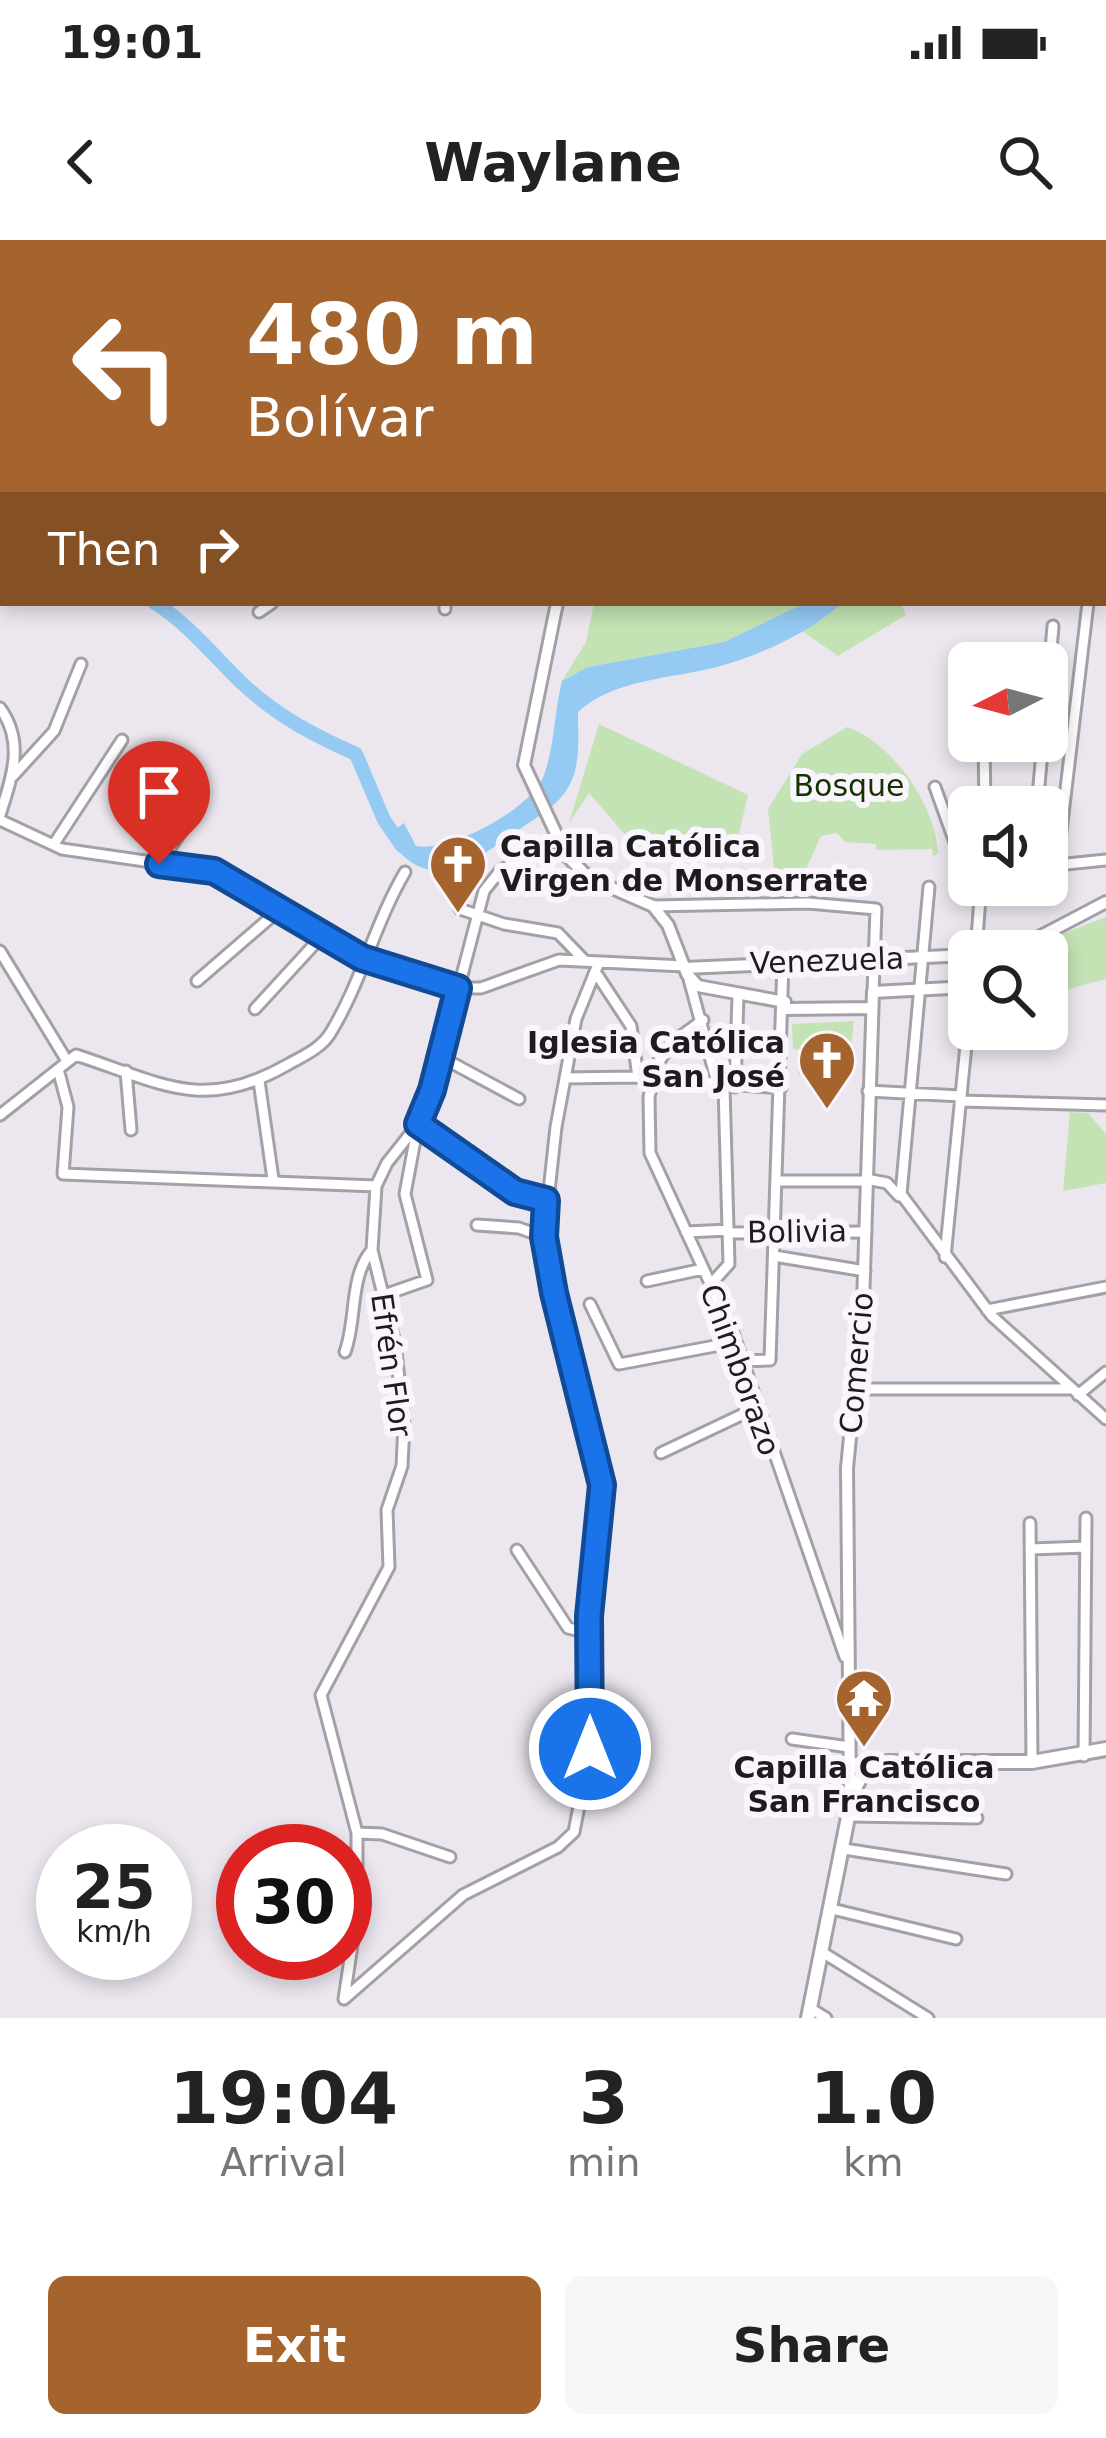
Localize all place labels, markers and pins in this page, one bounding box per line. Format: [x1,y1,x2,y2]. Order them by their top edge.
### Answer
pin [108,741,210,864]
place label: Capilla Católica Virgen de Monserrate [500,829,868,898]
church icon: Capilla Católica Virgen de Monserrate [427,833,489,915]
place label: Iglesia Católica San José [527,1025,785,1094]
church icon: Iglesia Católica San José [796,1029,858,1111]
temple icon: Capilla Católica San Francisco [833,1667,895,1749]
place label: Capilla Católica San Francisco [733,1750,995,1819]

